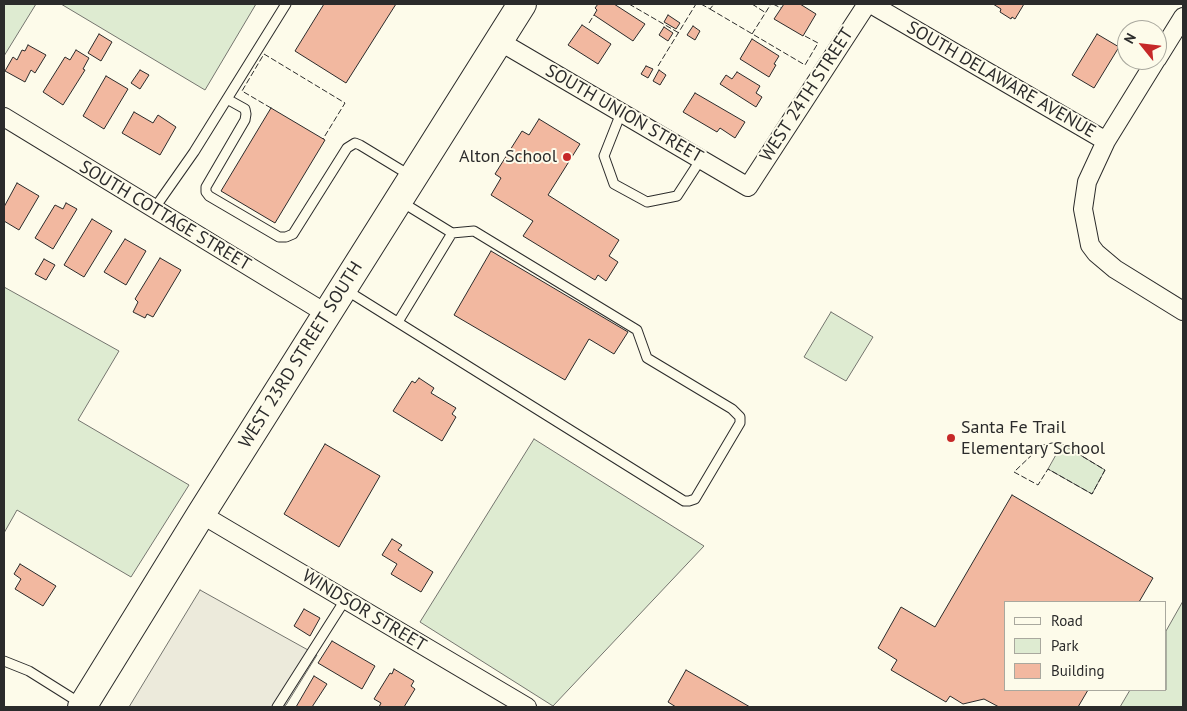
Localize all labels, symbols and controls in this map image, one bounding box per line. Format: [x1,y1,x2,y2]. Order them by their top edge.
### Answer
street label: SOUTH DELAWARE AVENUE [903,17,1099,143]
north arrow [1117,20,1167,70]
street label: WEST 24TH STREET [756,24,858,166]
text: N [1120,30,1140,47]
street label: SOUTH UNION STREET [541,60,707,168]
place label: Alton School [459,146,557,168]
marker: Alton School [561,151,573,163]
street label: SOUTH COTTAGE STREET [75,156,255,276]
street label: WEST 23RD STREET SOUTH [235,258,367,452]
place label: Santa Fe Trail Elementary School [961,417,1105,459]
marker: Santa Fe Trail Elementary School [945,432,957,444]
street label: WINDSOR STREET [298,565,430,657]
legend [1004,601,1167,691]
text: Road [1051,611,1083,630]
text: Park [1051,636,1079,655]
text: Building [1051,661,1105,680]

